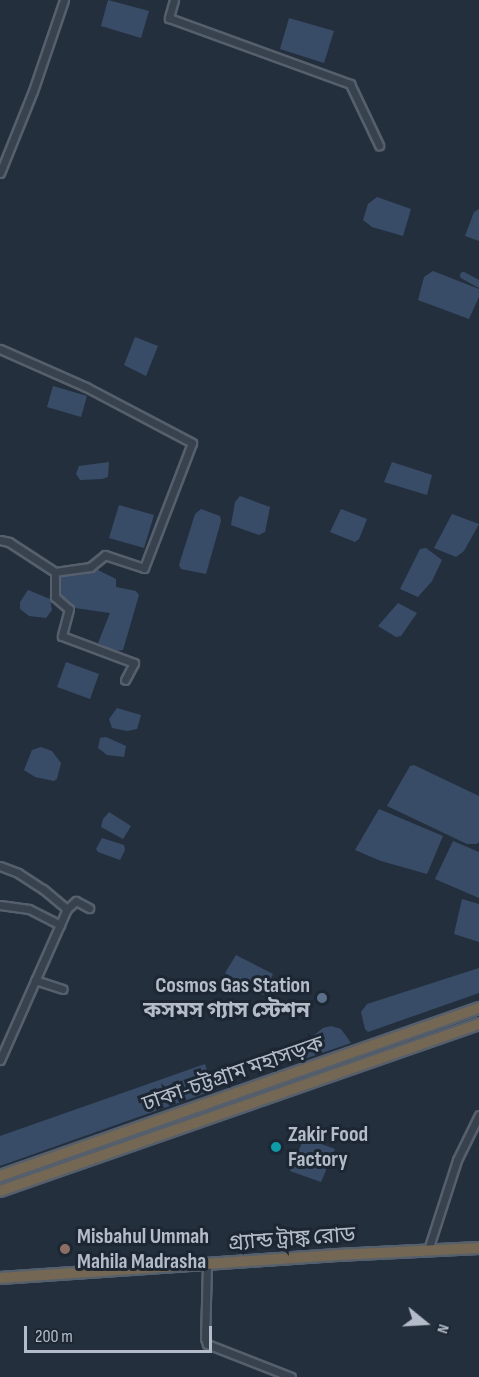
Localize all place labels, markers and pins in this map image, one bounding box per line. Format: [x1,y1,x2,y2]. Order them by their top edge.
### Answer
place label: Cosmos Gas Station কসমস গ্যাস স্টেশন [143,972,310,1023]
marker: Cosmos Gas Station কসমস গ্যাস স্টেশন [315,991,329,1005]
place label: Zakir Food Factory [288,1121,368,1172]
marker: Zakir Food Factory [269,1140,283,1154]
place label: Misbahul Ummah Mahila Madrasha [77,1223,209,1274]
marker: Misbahul Ummah Mahila Madrasha [58,1242,72,1256]

